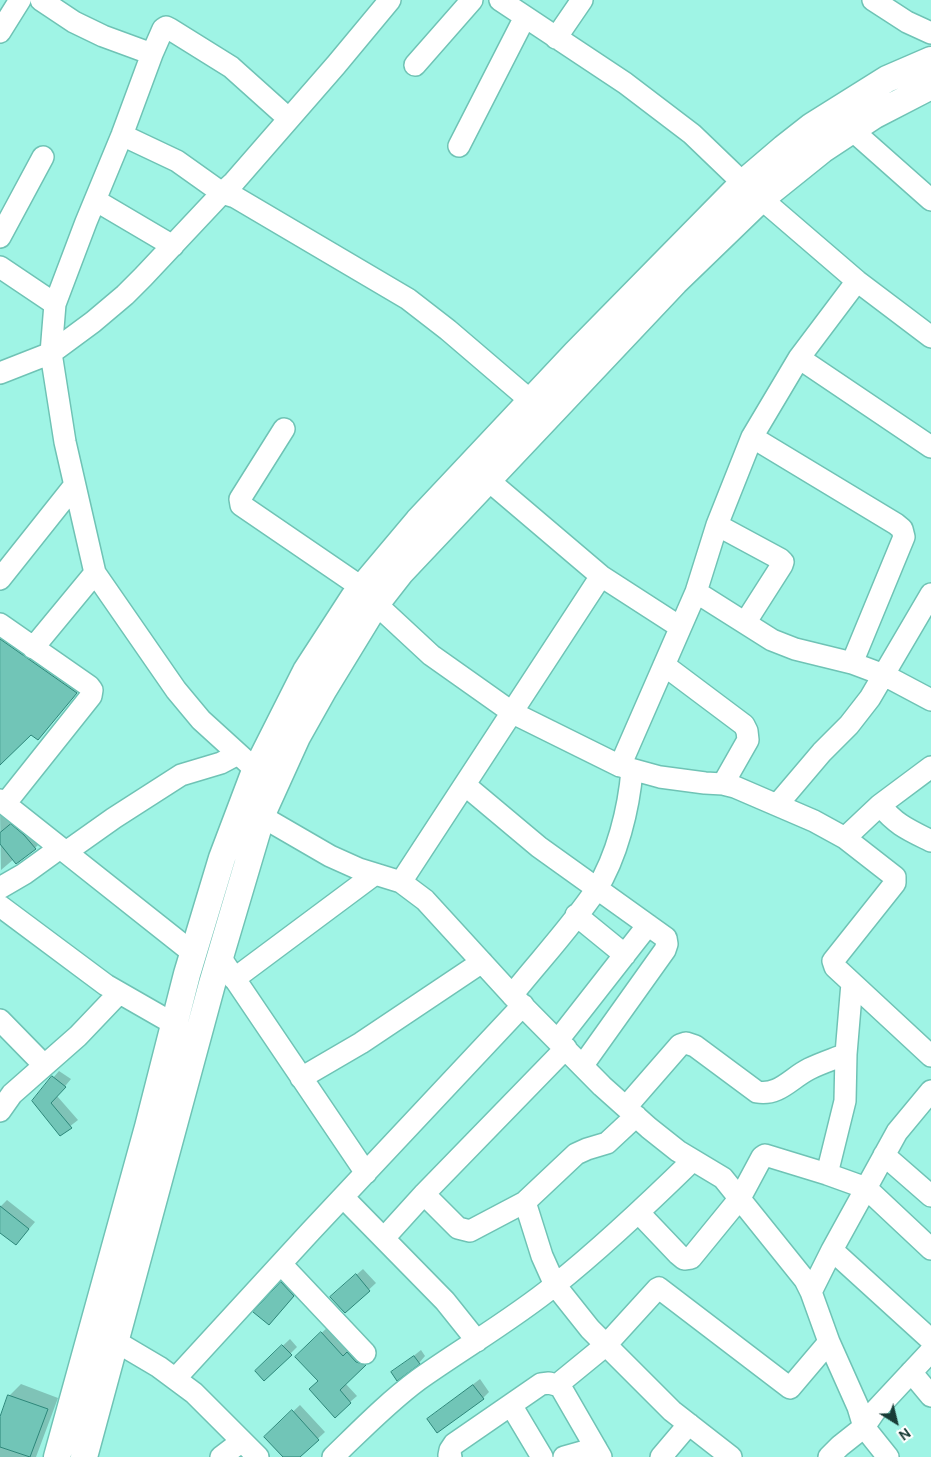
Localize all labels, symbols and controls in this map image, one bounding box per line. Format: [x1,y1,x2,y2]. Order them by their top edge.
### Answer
north arrow [871,1397,921,1447]
text: N [895,1424,914,1444]

